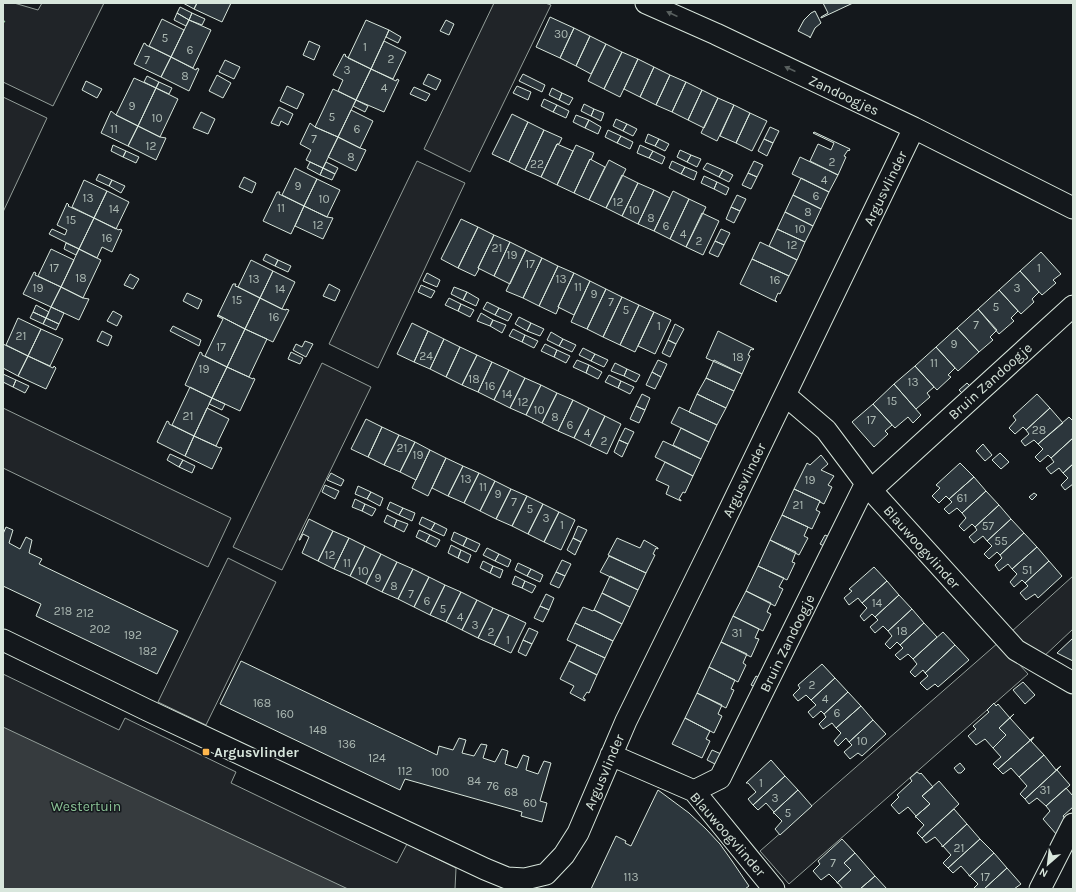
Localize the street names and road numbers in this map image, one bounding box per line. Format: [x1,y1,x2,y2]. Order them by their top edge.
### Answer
street label: Zandoogjes [806,72,882,119]
street label: Argusvlinder [860,147,911,228]
street label: Bruin Zandoogje [945,339,1036,423]
street label: Argusvlinder [719,439,770,520]
street label: Blauwoogvlinder [880,502,964,593]
street label: Bruin Zandoogje [756,592,818,695]
street label: Argusvlinder [581,731,628,813]
street label: Blauwoogvlinder [686,789,770,881]

